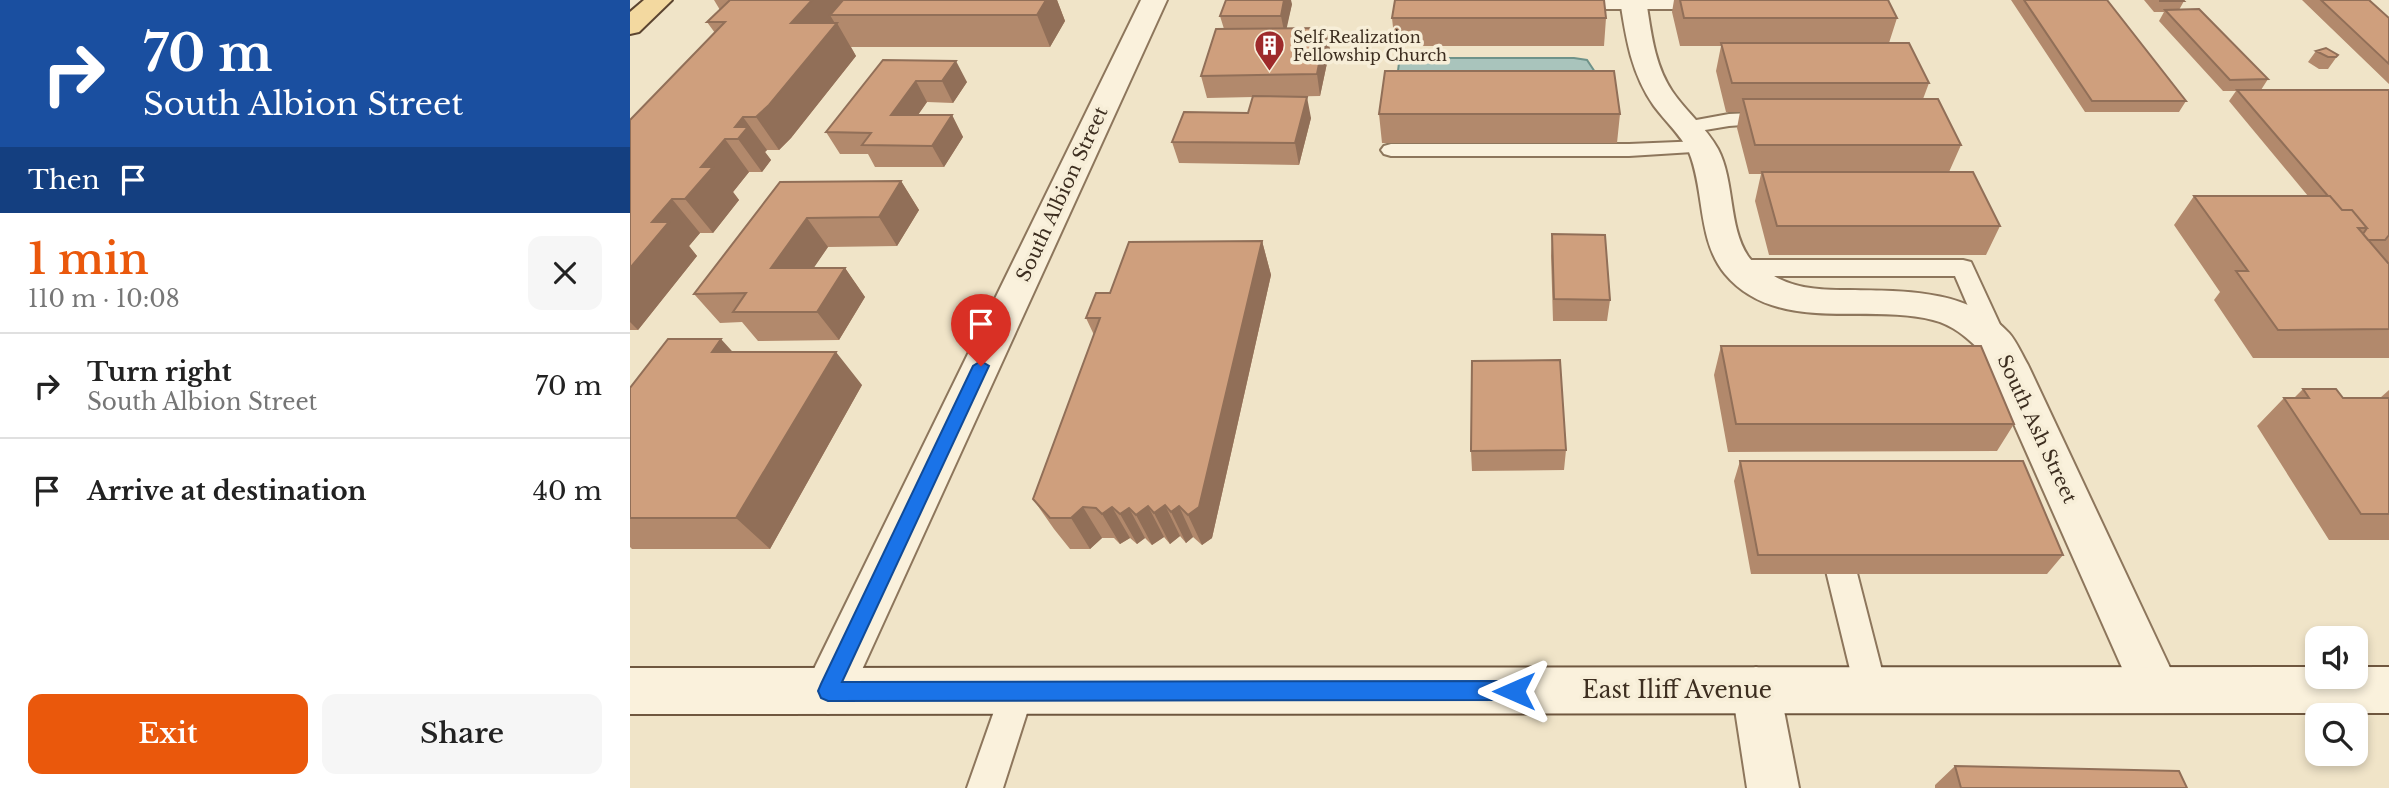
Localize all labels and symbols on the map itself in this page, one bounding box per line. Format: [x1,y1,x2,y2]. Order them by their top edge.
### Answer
place label: Self Realization Fellowship Church [1293,27,1447,65]
building icon: Self Realization Fellowship Church [1253,29,1287,73]
street label: South Albion Street [1011,102,1113,285]
pin [951,294,1011,366]
street label: South Ash Street [1992,351,2082,508]
position arrow [1477,654,1551,728]
street label: East Iliff Avenue [1582,676,1772,704]

